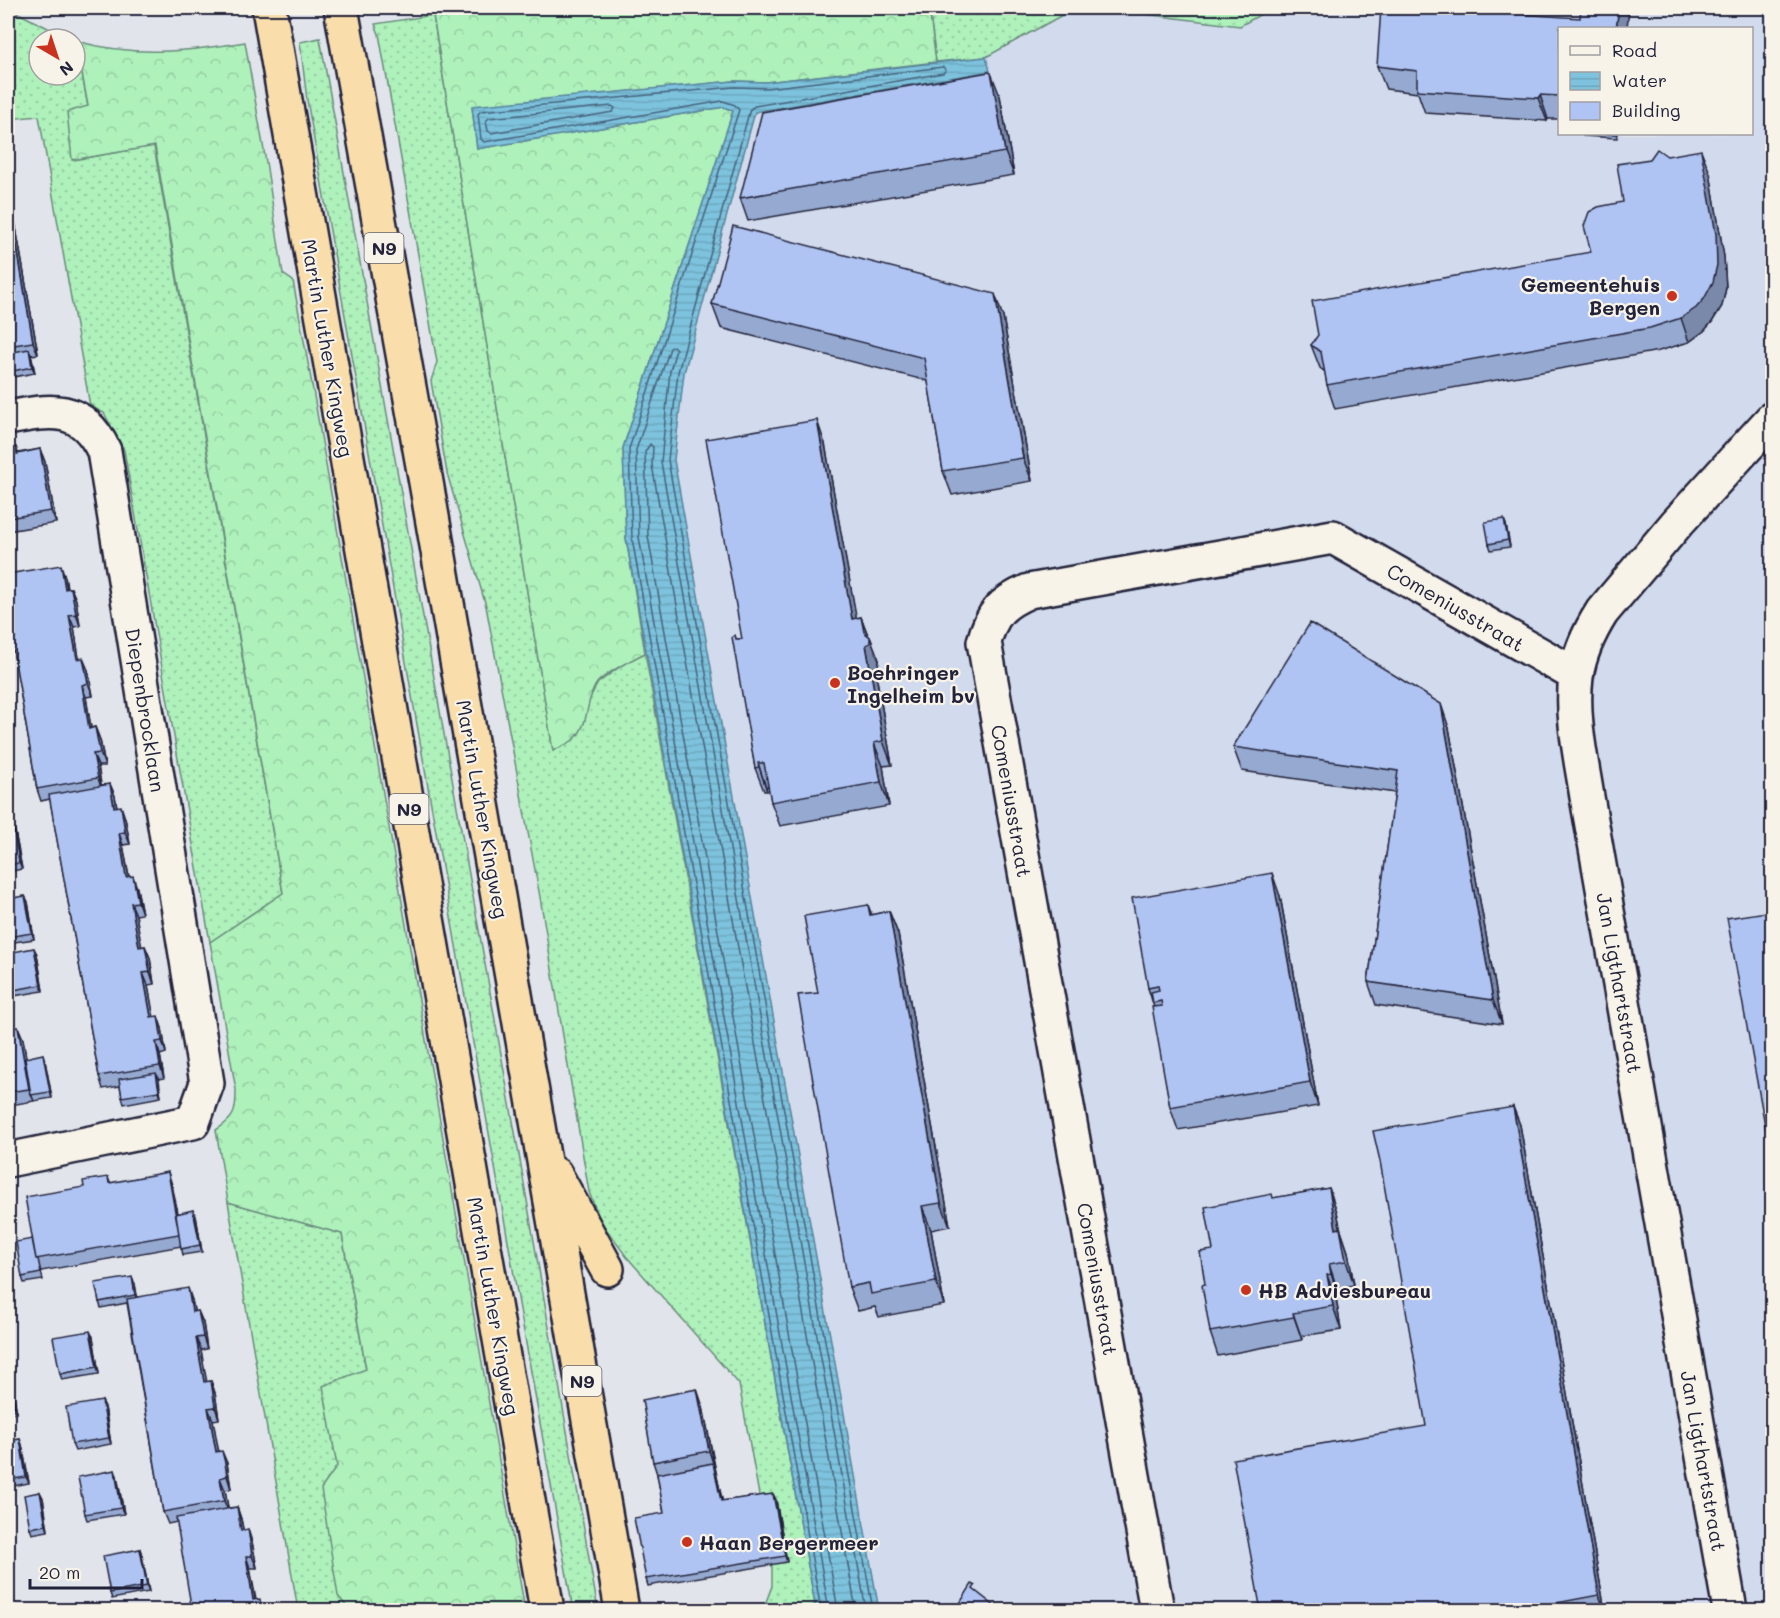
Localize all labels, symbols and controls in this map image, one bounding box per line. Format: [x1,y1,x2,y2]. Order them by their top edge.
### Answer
north arrow [27,27,87,87]
legend [1558,27,1753,135]
text: Road [1612,38,1657,62]
text: N [55,57,78,81]
text: Water [1612,68,1667,92]
text: Building [1612,98,1680,122]
road number: N9 [364,233,404,263]
street label: Martin Luther Kingweg [296,237,360,459]
place label: Gemeentehuis Bergen [1521,271,1660,320]
marker: Gemeentehuis Bergen [1665,289,1679,303]
street label: Comeniusstraat [1383,557,1529,657]
street label: Diepenbrocklaan [120,626,172,794]
place label: Boehringer Ingelheim bv [847,659,975,708]
marker: Boehringer Ingelheim bv [828,676,842,690]
street label: Martin Luther Kingweg [451,698,515,920]
street label: Comeniusstraat [986,723,1038,879]
road number: N9 [390,794,428,824]
street label: Jan Ligthartstraat [1591,891,1649,1075]
street label: Martin Luther Kingweg [462,1195,526,1417]
street label: Comeniusstraat [1072,1201,1124,1357]
place label: HB Adviesbureau [1258,1277,1431,1303]
marker: HB Adviesbureau [1239,1283,1253,1297]
road number: N9 [562,1366,602,1396]
street label: Jan Ligthartstraat [1675,1369,1733,1553]
place label: Haan Bergermeer [699,1529,879,1555]
marker: Haan Bergermeer [680,1535,694,1549]
scale bar [30,1552,142,1590]
text: 20 m [39,1560,80,1584]

